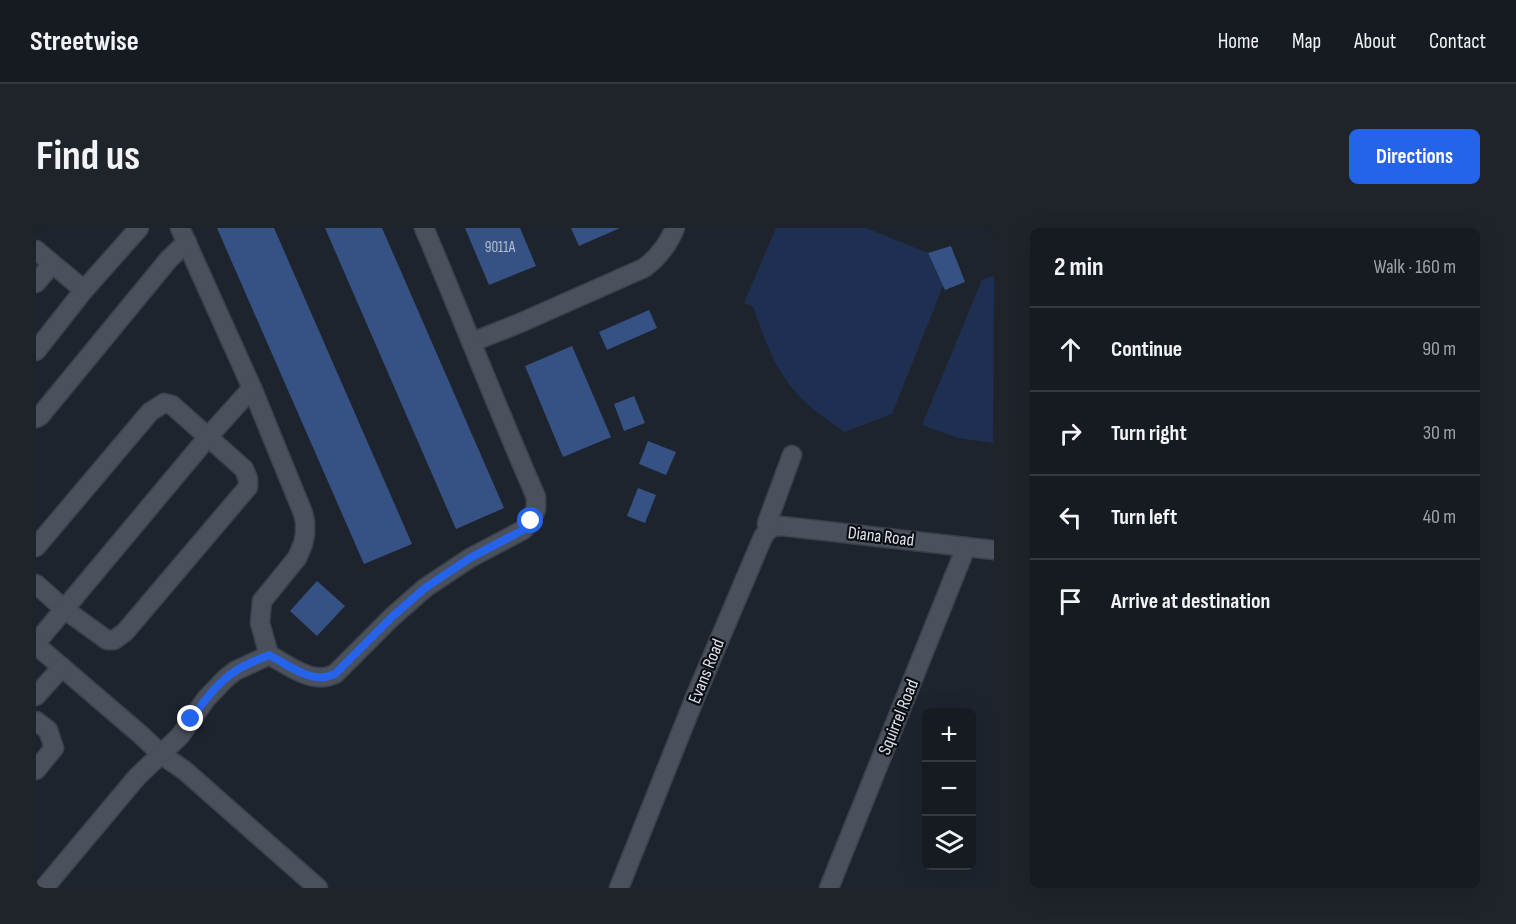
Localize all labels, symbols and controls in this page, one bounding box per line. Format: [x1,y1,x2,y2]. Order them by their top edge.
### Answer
text: Streetwise [30,25,139,58]
text: Home [1218,29,1259,54]
text: Map [1292,29,1321,54]
text: About [1354,29,1396,54]
text: Contact [1429,29,1486,54]
button: Directions [1349,129,1480,184]
text: Find us [36,131,140,182]
house number: 9011A [485,238,516,257]
text: 2 min [1054,252,1104,283]
text: Walk · 160 m [1373,255,1456,279]
icon: ahead [1054,333,1087,366]
text: Continue [1111,336,1182,363]
text: 90 m [1422,337,1456,361]
icon: right [1054,417,1087,450]
text: Turn right [1111,420,1187,447]
text: 30 m [1423,421,1456,445]
icon: left [1054,501,1087,534]
text: Turn left [1111,504,1177,531]
text: 40 m [1423,505,1456,529]
route start [517,507,543,533]
street label: Diana Road [847,522,915,551]
icon: arrive [1054,585,1087,618]
text: Arrive at destination [1111,588,1270,615]
street label: Evans Road [684,636,729,707]
street label: Squirrel Road [874,676,923,758]
route end [177,705,203,731]
map controls [922,708,976,870]
button: + [922,708,976,762]
button: − [922,762,976,816]
button: layers [922,816,976,870]

